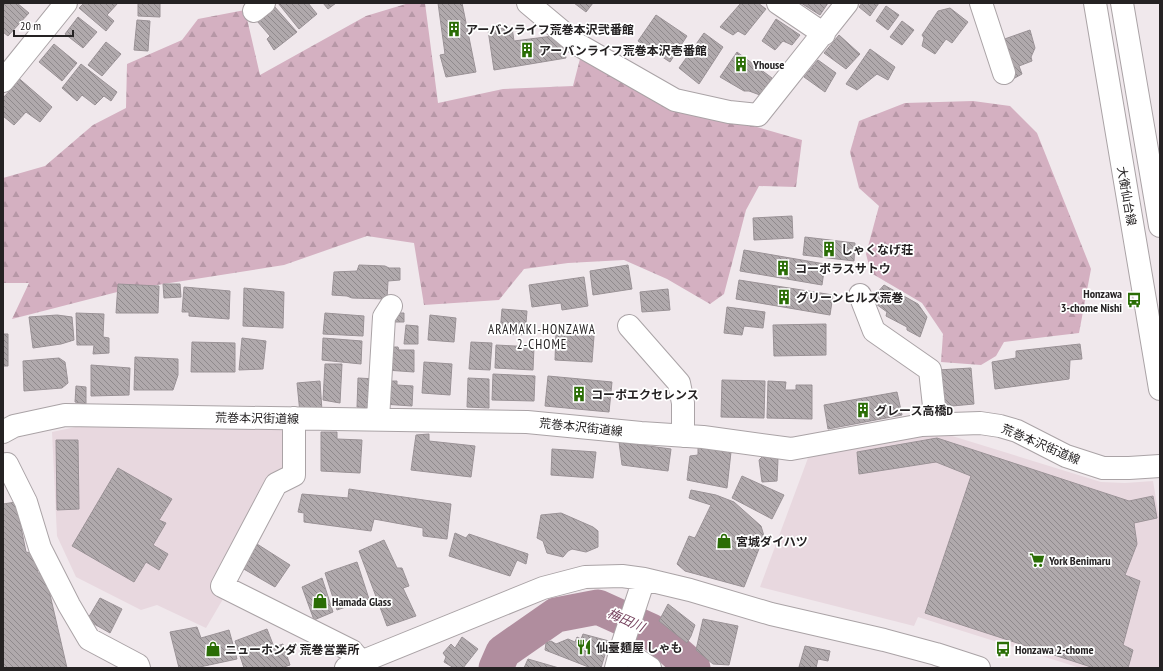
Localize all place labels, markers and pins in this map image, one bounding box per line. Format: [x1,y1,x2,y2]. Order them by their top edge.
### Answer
building icon: アーバンライフ荒巻本沢弐番館 [445,20,463,38]
place label: アーバンライフ荒巻本沢弐番館 [466,22,634,37]
building icon: アーバンライフ荒巻本沢壱番館 [518,41,536,59]
place label: アーバンライフ荒巻本沢壱番館 [539,43,707,58]
building icon: Yhouse [732,55,750,73]
place label: Yhouse [752,57,784,72]
building icon: しゃくなげ荘 [820,240,838,258]
place label: しゃくなげ荘 [841,242,913,257]
building icon: コーポラスサトウ [774,259,792,277]
place label: コーポラスサトウ [795,261,891,276]
place label: Honzawa 3-chome Nishi [1061,286,1122,315]
building icon: グリーンヒルズ荒巻 [775,288,793,306]
place label: グリーンヒルズ荒巻 [796,290,903,305]
bus stop icon: Honzawa 3-chome Nishi [1125,291,1143,309]
building icon: コーポエクセレンス [570,385,588,403]
place label: コーポエクセレンス [591,387,699,402]
building icon: グレース高橋D [854,401,872,419]
place label: グレース高橋D [875,403,953,418]
shop icon: 宮城ダイハツ [715,532,733,550]
place label: 宮城ダイハツ [736,534,808,549]
supermarket icon: York Benimaru [1028,551,1046,569]
place label: York Benimaru [1048,553,1111,568]
shop icon: Hamada Glass [311,592,329,610]
place label: Hamada Glass [332,594,391,609]
restaurant icon: 仙臺麺屋 しゃも [575,638,593,656]
shop icon: ニューホンダ 荒巻営業所 [204,640,222,658]
place label: 仙臺麺屋 しゃも [596,640,682,655]
bus stop icon: Honzawa 2-chome [994,640,1012,658]
place label: ニューホンダ 荒巻営業所 [225,642,359,657]
place label: Honzawa 2-chome [1015,642,1094,657]

